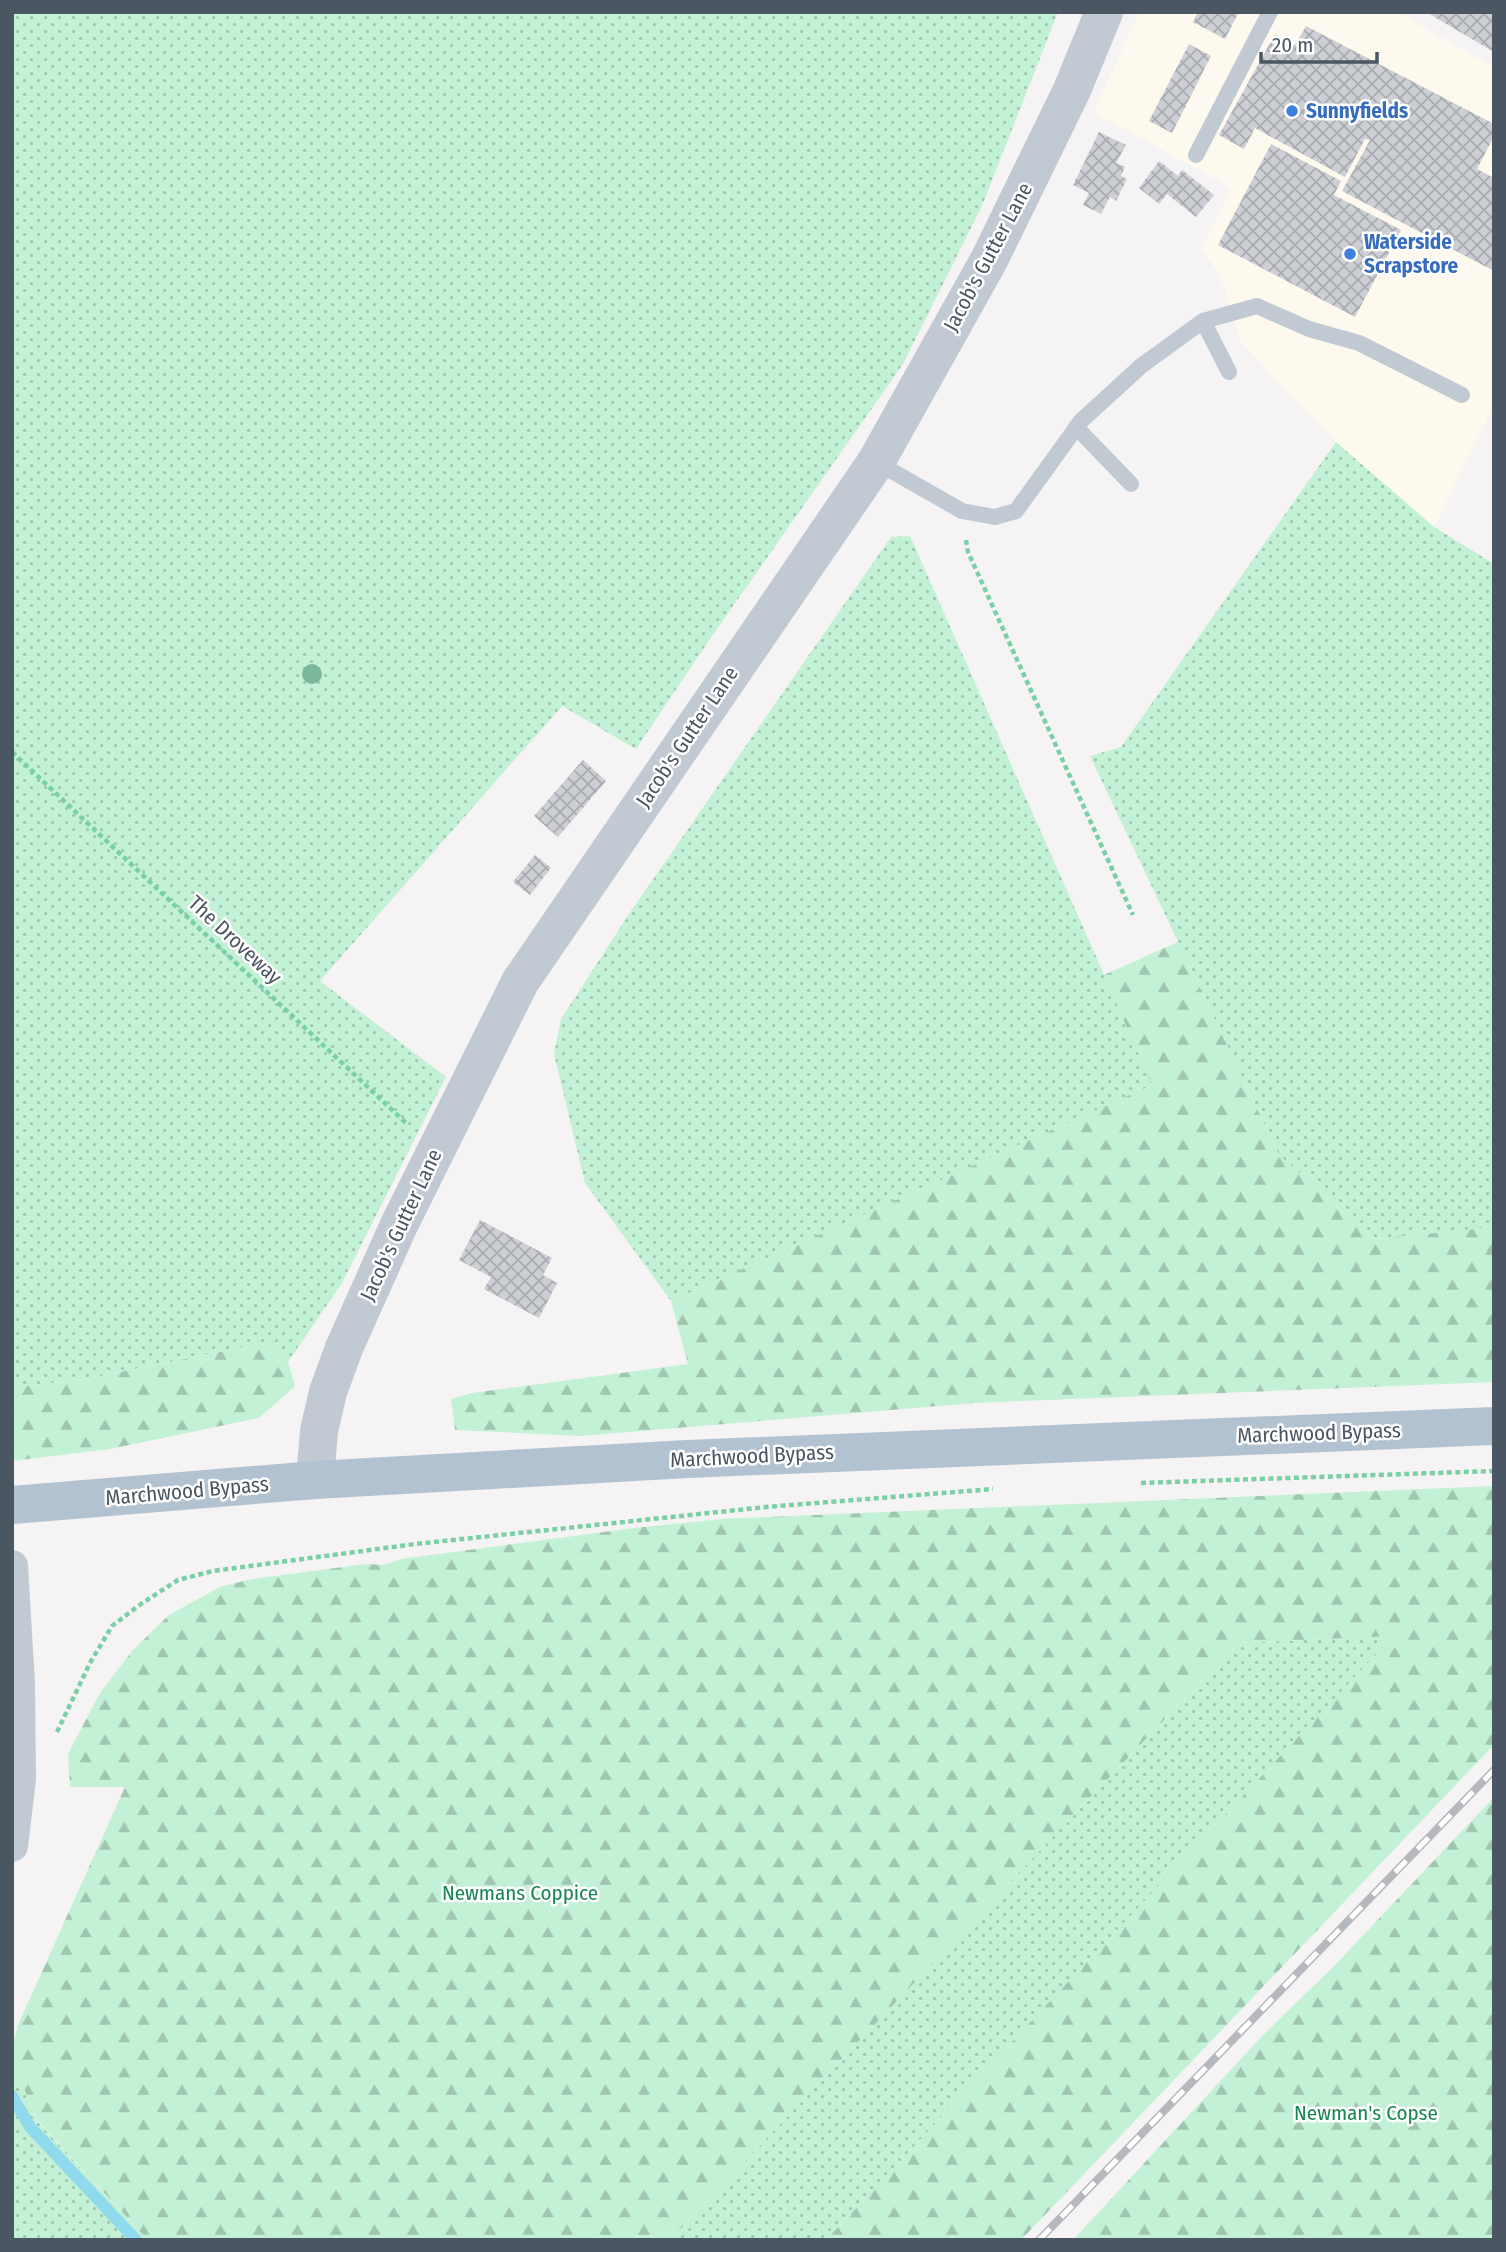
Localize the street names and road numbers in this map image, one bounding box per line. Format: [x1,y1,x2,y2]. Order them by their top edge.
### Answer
street label: Jacob's Gutter Lane [938,178,1038,336]
street label: Jacob's Gutter Lane [630,662,744,812]
street label: The Droveway [183,890,288,990]
street label: Jacob's Gutter Lane [354,1145,448,1305]
street label: Marchwood Bypass [1237,1417,1401,1449]
street label: Marchwood Bypass [670,1439,834,1473]
street label: Marchwood Bypass [104,1471,270,1511]

